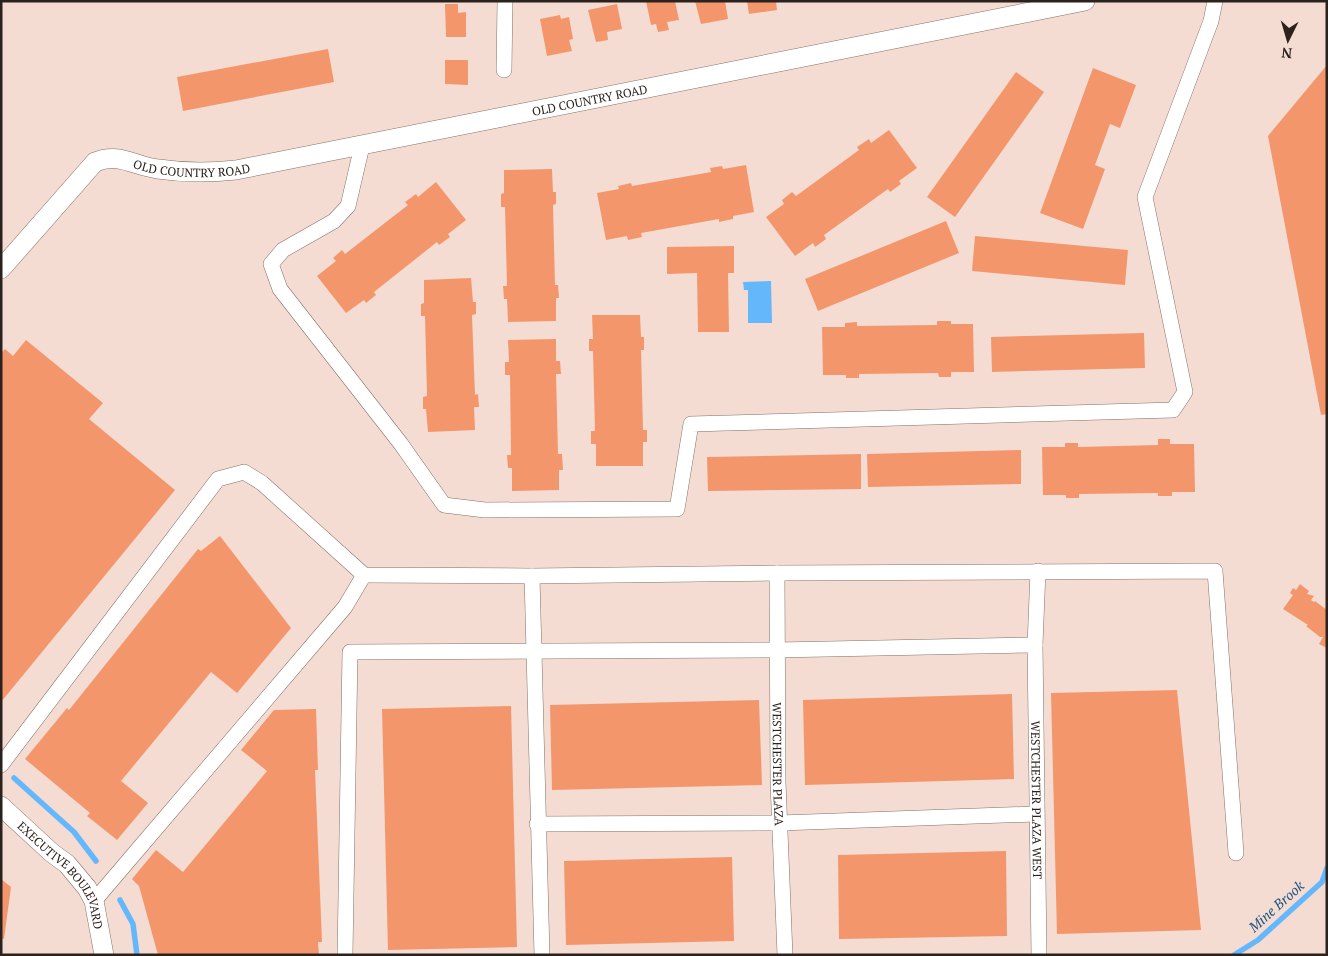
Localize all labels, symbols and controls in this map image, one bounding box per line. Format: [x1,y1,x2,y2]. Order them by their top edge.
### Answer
north arrow [1263,15,1313,65]
text: N [1280,43,1293,63]
street label: OLD COUNTRY ROAD [531,81,649,118]
street label: OLD COUNTRY ROAD [132,156,251,180]
street label: WESTCHESTER PLAZA [770,702,787,827]
street label: WESTCHESTER PLAZA WEST [1028,721,1046,880]
street label: EXECUTIVE BOULEVARD [15,818,107,930]
water label: Mine Brook [1244,876,1308,937]

